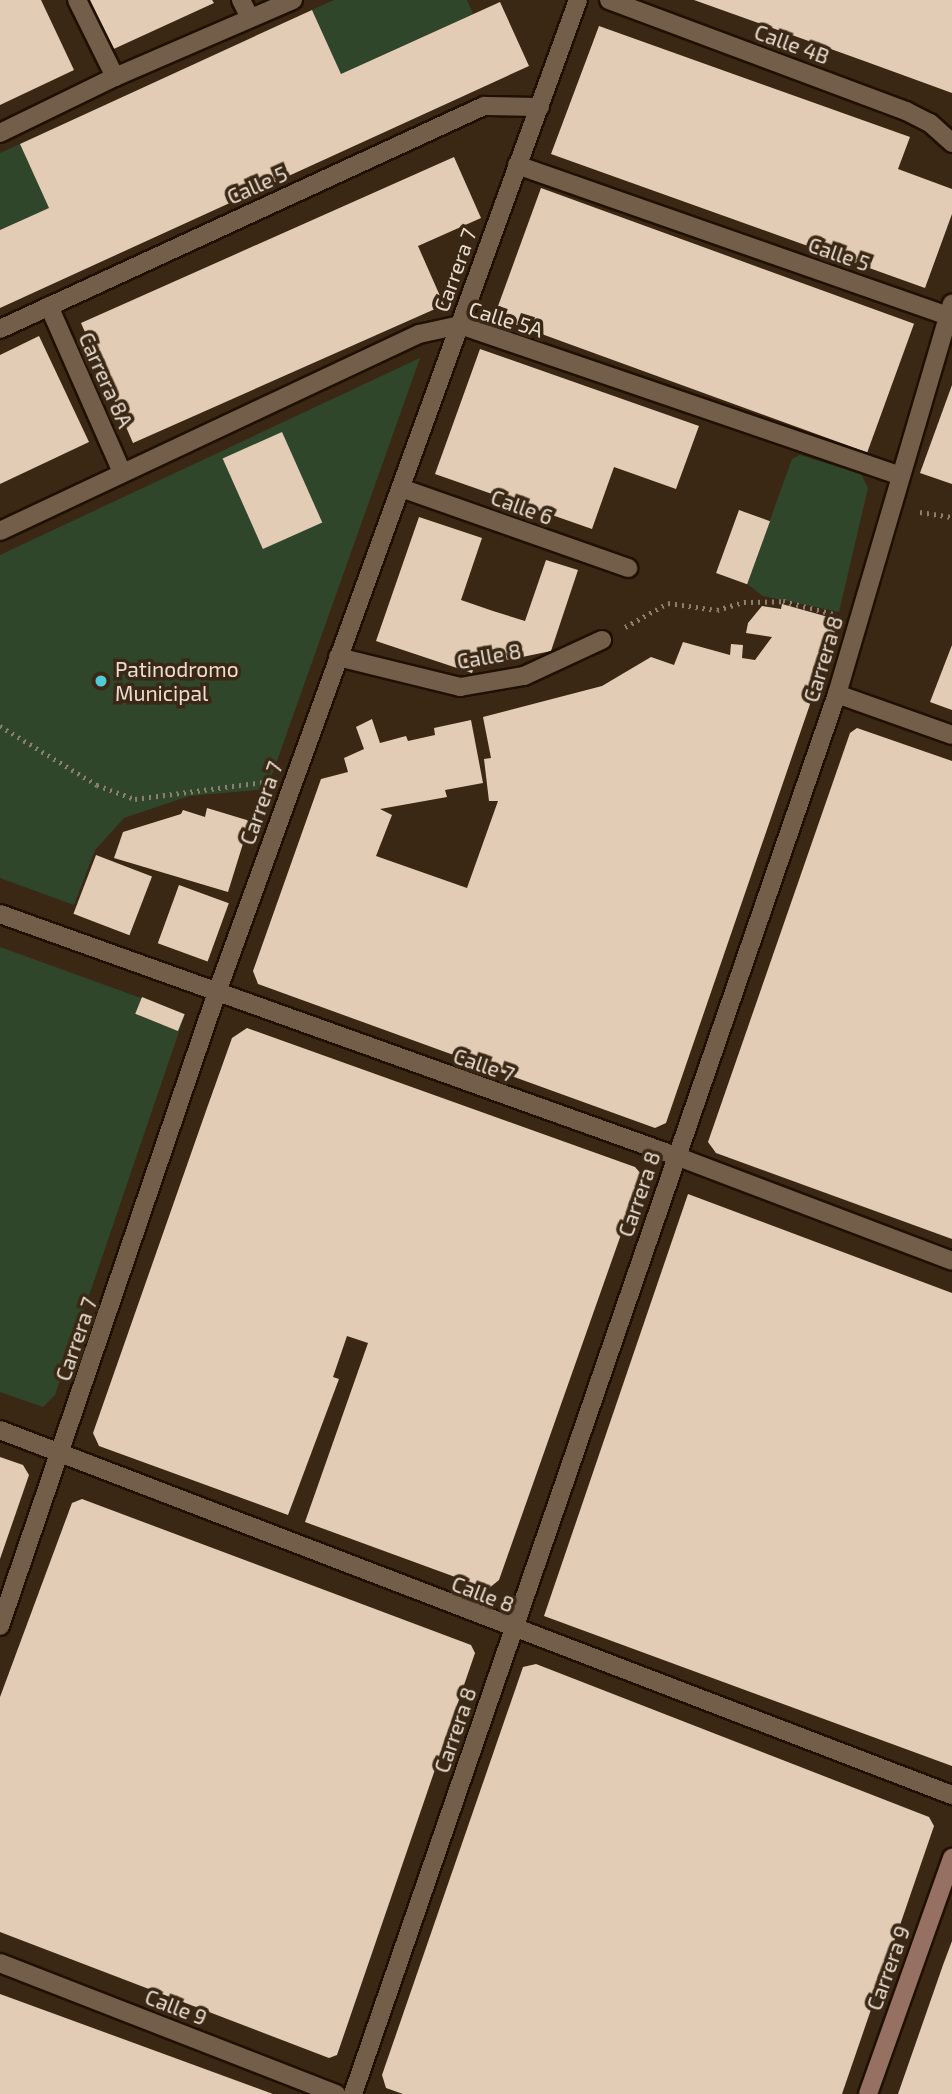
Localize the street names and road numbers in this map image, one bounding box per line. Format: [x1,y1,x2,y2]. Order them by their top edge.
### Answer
street label: Calle 4B [751,19,833,69]
street label: Calle 5 [223,161,291,209]
street label: Carrera 7 [428,225,482,315]
street label: Calle 5 [805,232,873,276]
street label: Calle 5A [466,296,546,342]
street label: Carrera 8A [74,328,138,432]
street label: Calle 6 [488,484,556,530]
street label: Carrera 8 [798,613,848,705]
street label: Calle 8 [455,638,523,674]
street label: Carrera 7 [234,758,288,848]
street label: Calle 7 [450,1043,518,1087]
street label: Carrera 8 [613,1148,665,1240]
street label: Carrera 7 [50,1294,102,1384]
street label: Calle 8 [448,1571,518,1617]
street label: Carrera 8 [429,1684,481,1776]
street label: Carrera 9 [861,1922,915,2014]
street label: Calle 9 [142,1984,210,2030]

